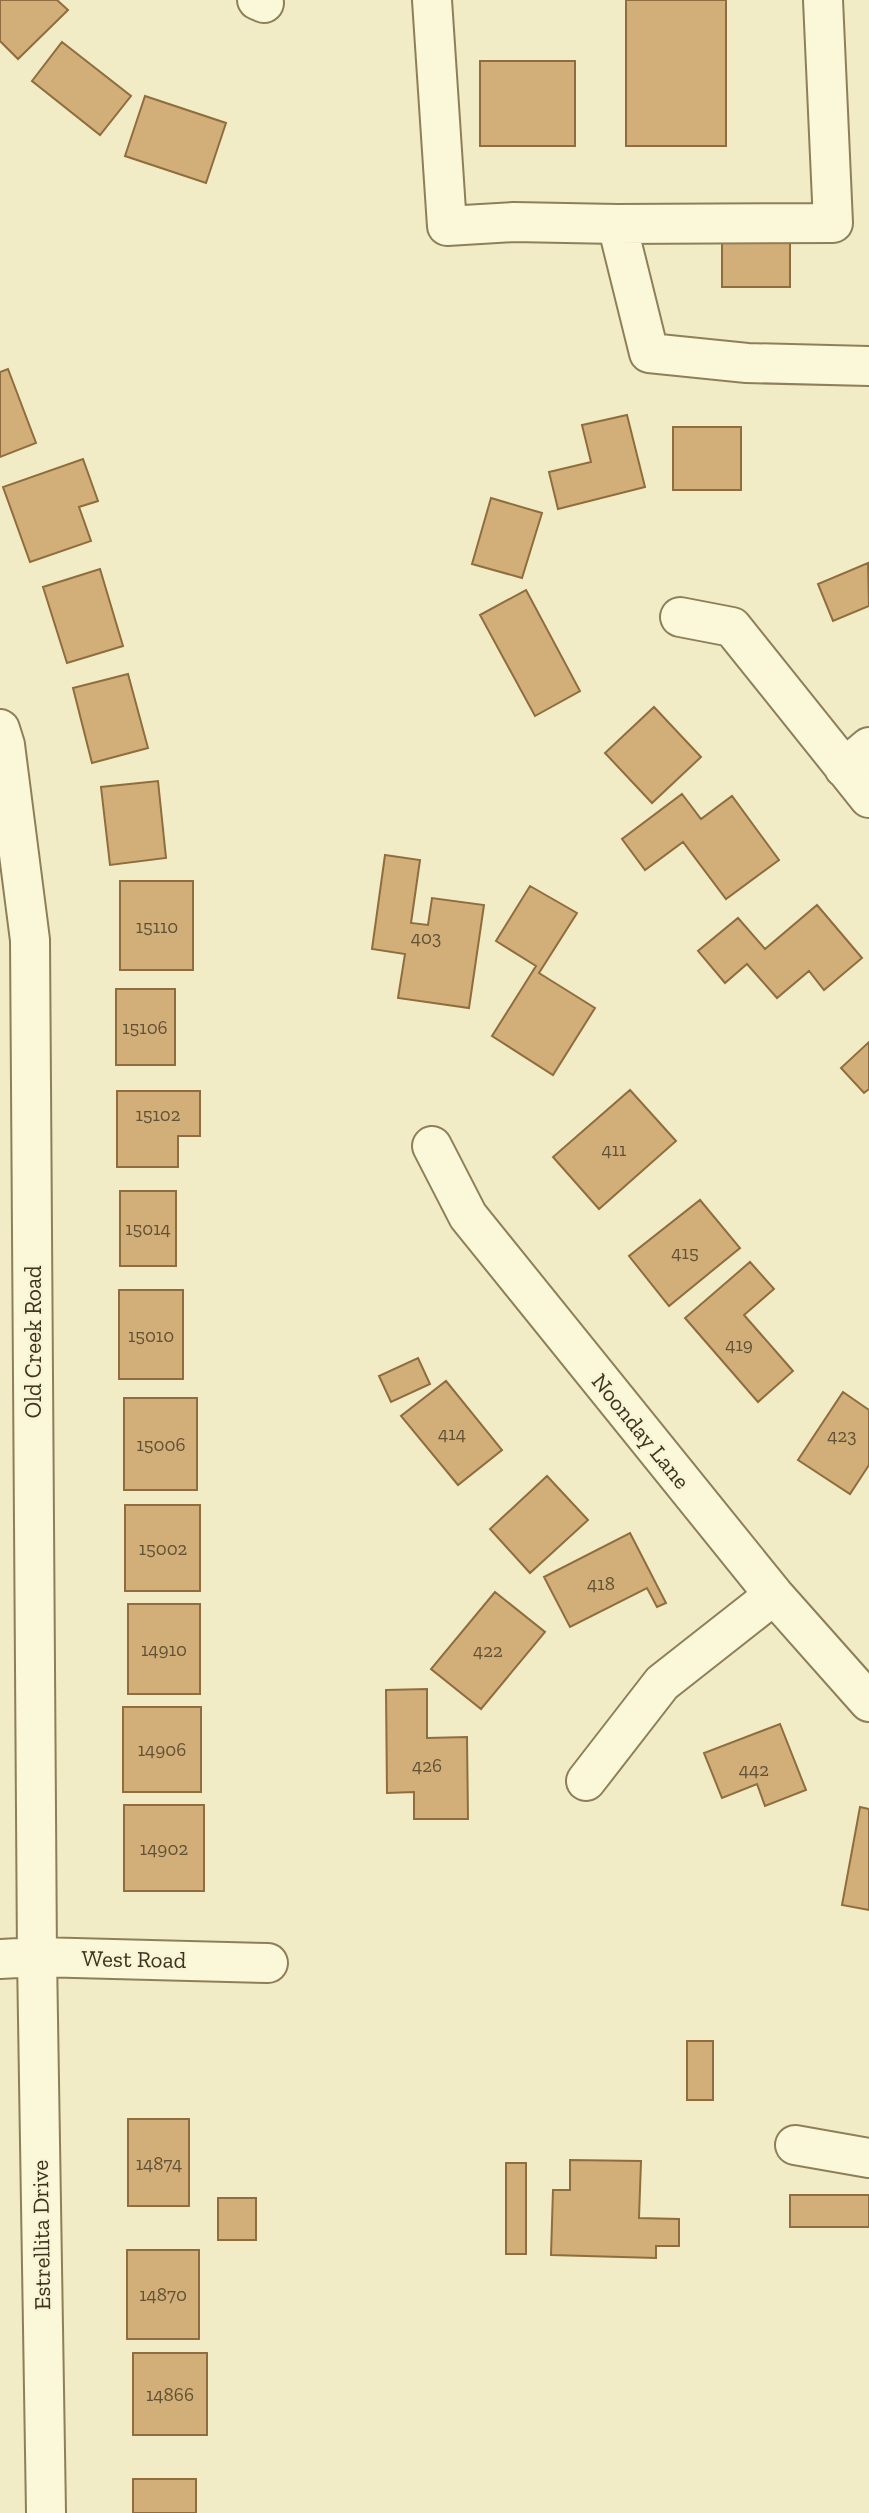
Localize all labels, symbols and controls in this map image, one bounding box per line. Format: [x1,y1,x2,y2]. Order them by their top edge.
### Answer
house number: 15110 [136,915,178,938]
house number: 403 [411,926,441,949]
house number: 15106 [122,1016,168,1039]
house number: 15102 [135,1103,181,1126]
house number: 411 [602,1138,626,1161]
house number: 15014 [125,1217,171,1240]
house number: 415 [671,1241,699,1264]
street label: Old Creek Road [19,1265,47,1419]
house number: 15010 [128,1324,174,1347]
house number: 419 [725,1333,753,1356]
street label: Noonday Lane [586,1368,696,1494]
house number: 414 [438,1422,466,1445]
house number: 423 [827,1424,857,1447]
house number: 15006 [136,1433,186,1456]
house number: 15002 [139,1537,187,1560]
house number: 418 [587,1572,615,1595]
house number: 14910 [141,1638,187,1661]
house number: 422 [473,1639,503,1662]
house number: 14906 [138,1738,186,1761]
house number: 426 [412,1754,442,1777]
house number: 442 [739,1758,769,1781]
house number: 14902 [140,1837,188,1860]
street label: West Road [82,1944,187,1974]
house number: 14874 [136,2152,182,2175]
street label: Estrellita Drive [26,2160,56,2310]
house number: 14870 [139,2283,187,2306]
house number: 14866 [146,2383,194,2406]

